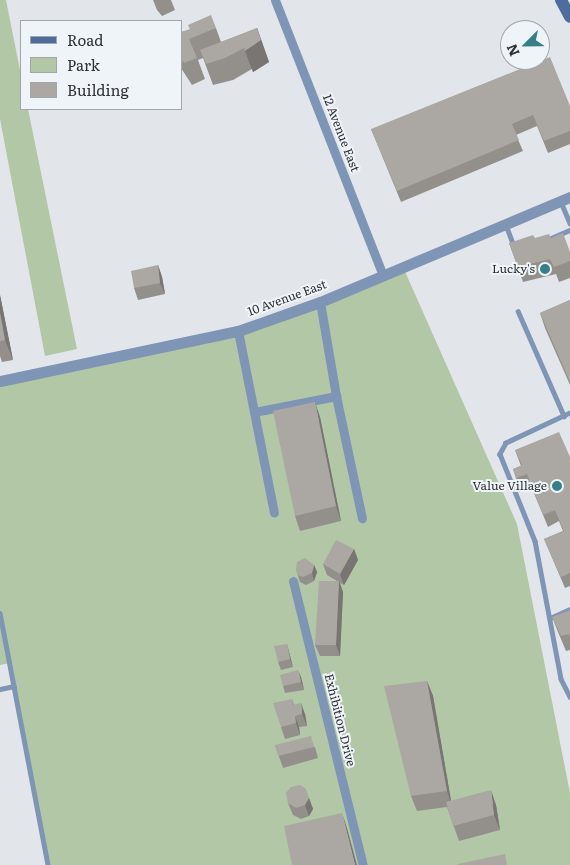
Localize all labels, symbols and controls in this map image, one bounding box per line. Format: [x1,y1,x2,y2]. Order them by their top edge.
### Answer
legend [20,20,182,110]
north arrow [500,20,550,70]
text: Road [67,28,103,51]
text: N [501,41,524,60]
text: Park [67,53,100,76]
text: Building [67,78,129,101]
street label: 12 Avenue East [320,92,362,174]
place label: Lucky's [492,262,535,276]
marker: Lucky's [539,263,551,275]
street label: 10 Avenue East [246,277,328,319]
place label: Value Village [473,479,547,493]
marker: Value Village [551,480,563,492]
street label: Exhibition Drive [322,672,358,768]

